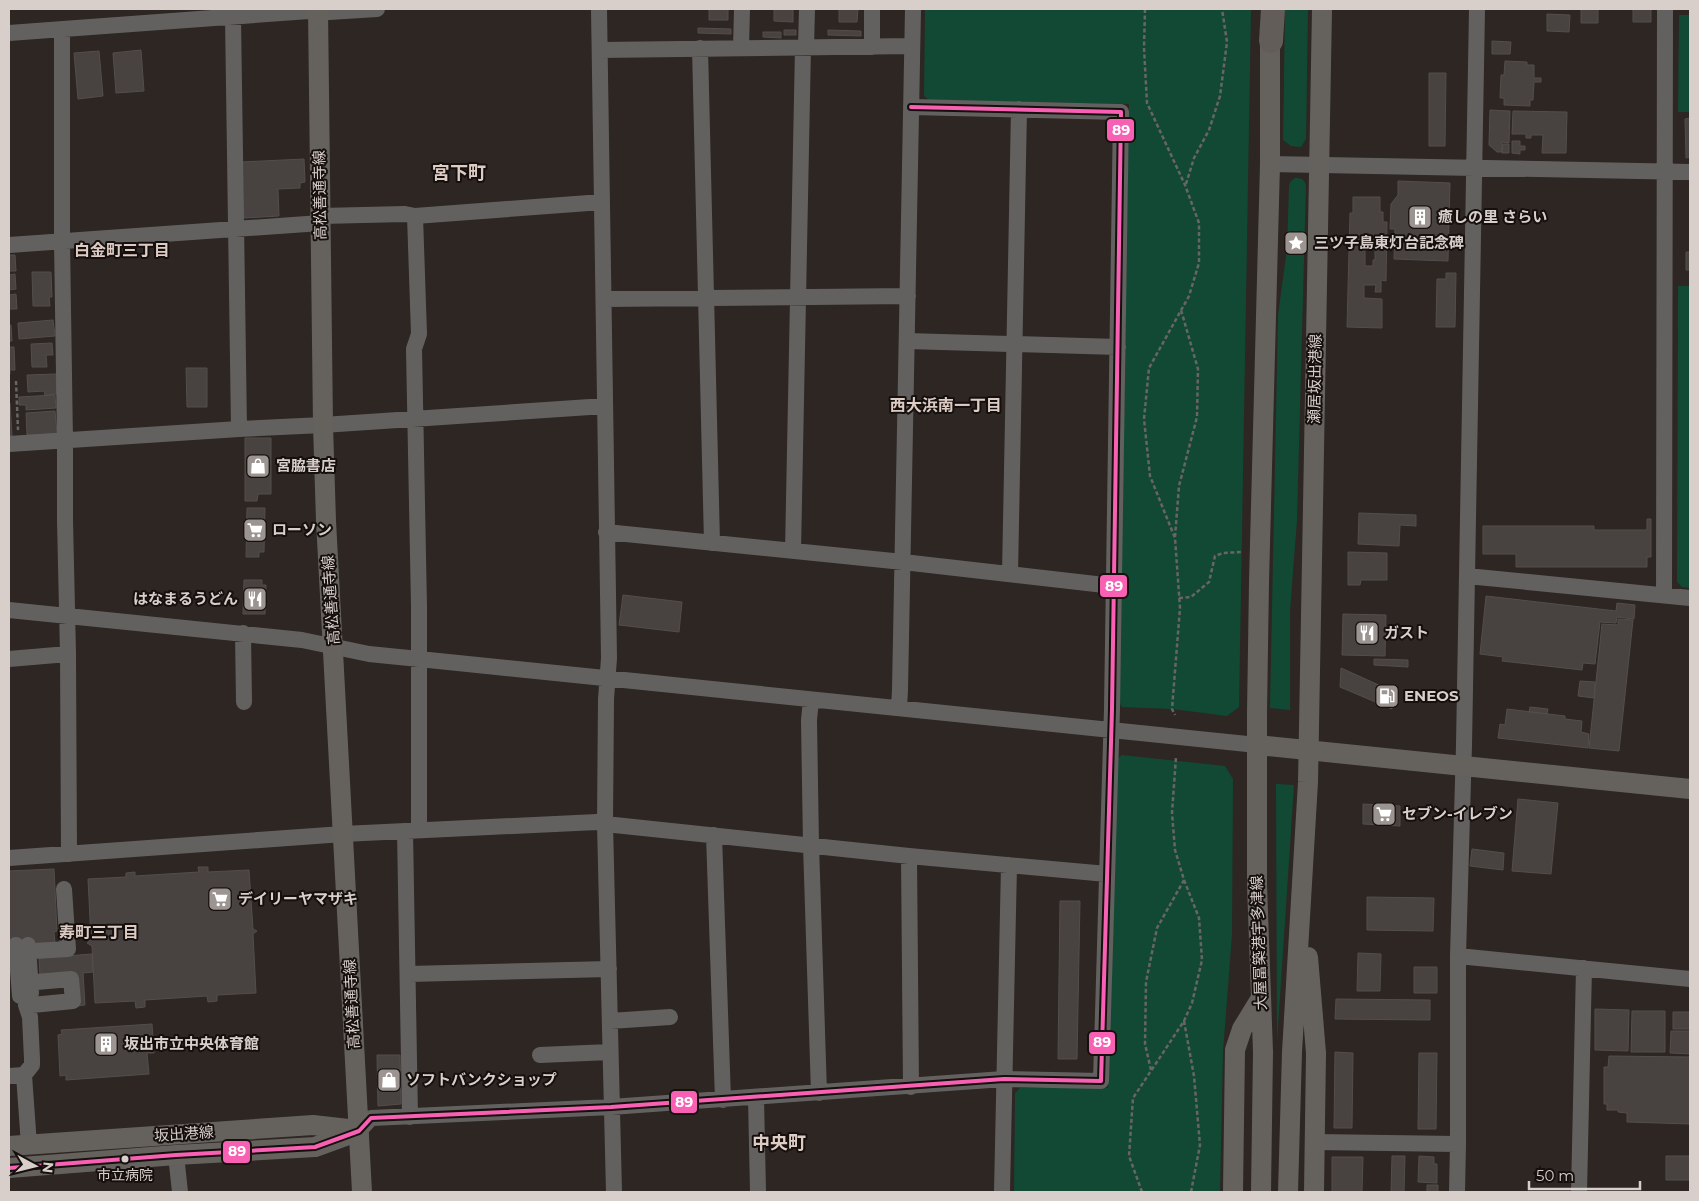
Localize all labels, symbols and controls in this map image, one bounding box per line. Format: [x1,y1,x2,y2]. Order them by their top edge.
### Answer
line badge: 89 [1106,118,1135,142]
text: 89 [1112,121,1130,139]
street label: 高松善通寺線 [309,150,330,240]
district label: 宮下町 [432,162,486,184]
building icon: 癒しの里 さらい [1407,204,1433,230]
place label: 癒しの里 さらい [1438,207,1547,226]
place icon: 三ツ子島東灯台記念碑 [1283,230,1309,256]
place label: 三ツ子島東灯台記念碑 [1314,233,1464,252]
district label: 白金町三丁目 [74,241,170,260]
street label: 瀬居坂出港線 [1304,334,1325,424]
district label: 西大浜南一丁目 [890,396,1002,415]
shop icon: 宮脇書店 [245,453,271,479]
place label: 宮脇書店 [276,456,336,475]
supermarket icon: ローソン [242,517,268,543]
place label: ローソン [272,520,332,539]
street label: 高松善通寺線 [318,554,343,646]
line badge: 89 [1099,574,1128,598]
text: 89 [1105,577,1123,595]
restaurant icon: はなまるうどん [242,586,268,612]
place label: はなまるうどん [133,589,238,608]
restaurant icon: ガスト [1354,620,1380,646]
place label: ガスト [1384,623,1429,642]
fuel station icon: ENEOS [1374,683,1400,709]
place label: ENEOS [1404,686,1459,705]
supermarket icon: セブン-イレブン [1371,801,1397,827]
place label: セブン-イレブン [1402,804,1513,823]
street label: 大屋冨築港宇多津線 [1247,875,1270,1011]
supermarket icon: デイリーヤマザキ [207,886,233,912]
place label: デイリーヤマザキ [238,889,358,908]
district label: 寿町三丁目 [59,923,139,942]
street label: 高松善通寺線 [340,959,363,1049]
building icon: 坂出市立中央体育館 [93,1031,119,1057]
line badge: 89 [1088,1031,1116,1055]
text: 89 [1093,1033,1111,1051]
place label: 坂出市立中央体育館 [124,1034,259,1053]
shop icon: ソフトバンクショップ [376,1067,402,1093]
place label: ソフトバンクショップ [406,1070,557,1089]
line badge: 89 [670,1090,698,1114]
text: 89 [675,1093,693,1111]
street label: 坂出港線 [153,1122,215,1145]
district label: 中央町 [752,1132,806,1154]
line badge: 89 [222,1140,251,1164]
north arrow [10,1141,60,1191]
text: 89 [228,1142,246,1160]
marker: 市立病院 [120,1154,130,1164]
scale bar [1529,1158,1640,1190]
text: N [38,1161,58,1174]
place label: 市立病院 [97,1166,153,1184]
text: 50 m [1536,1166,1574,1185]

